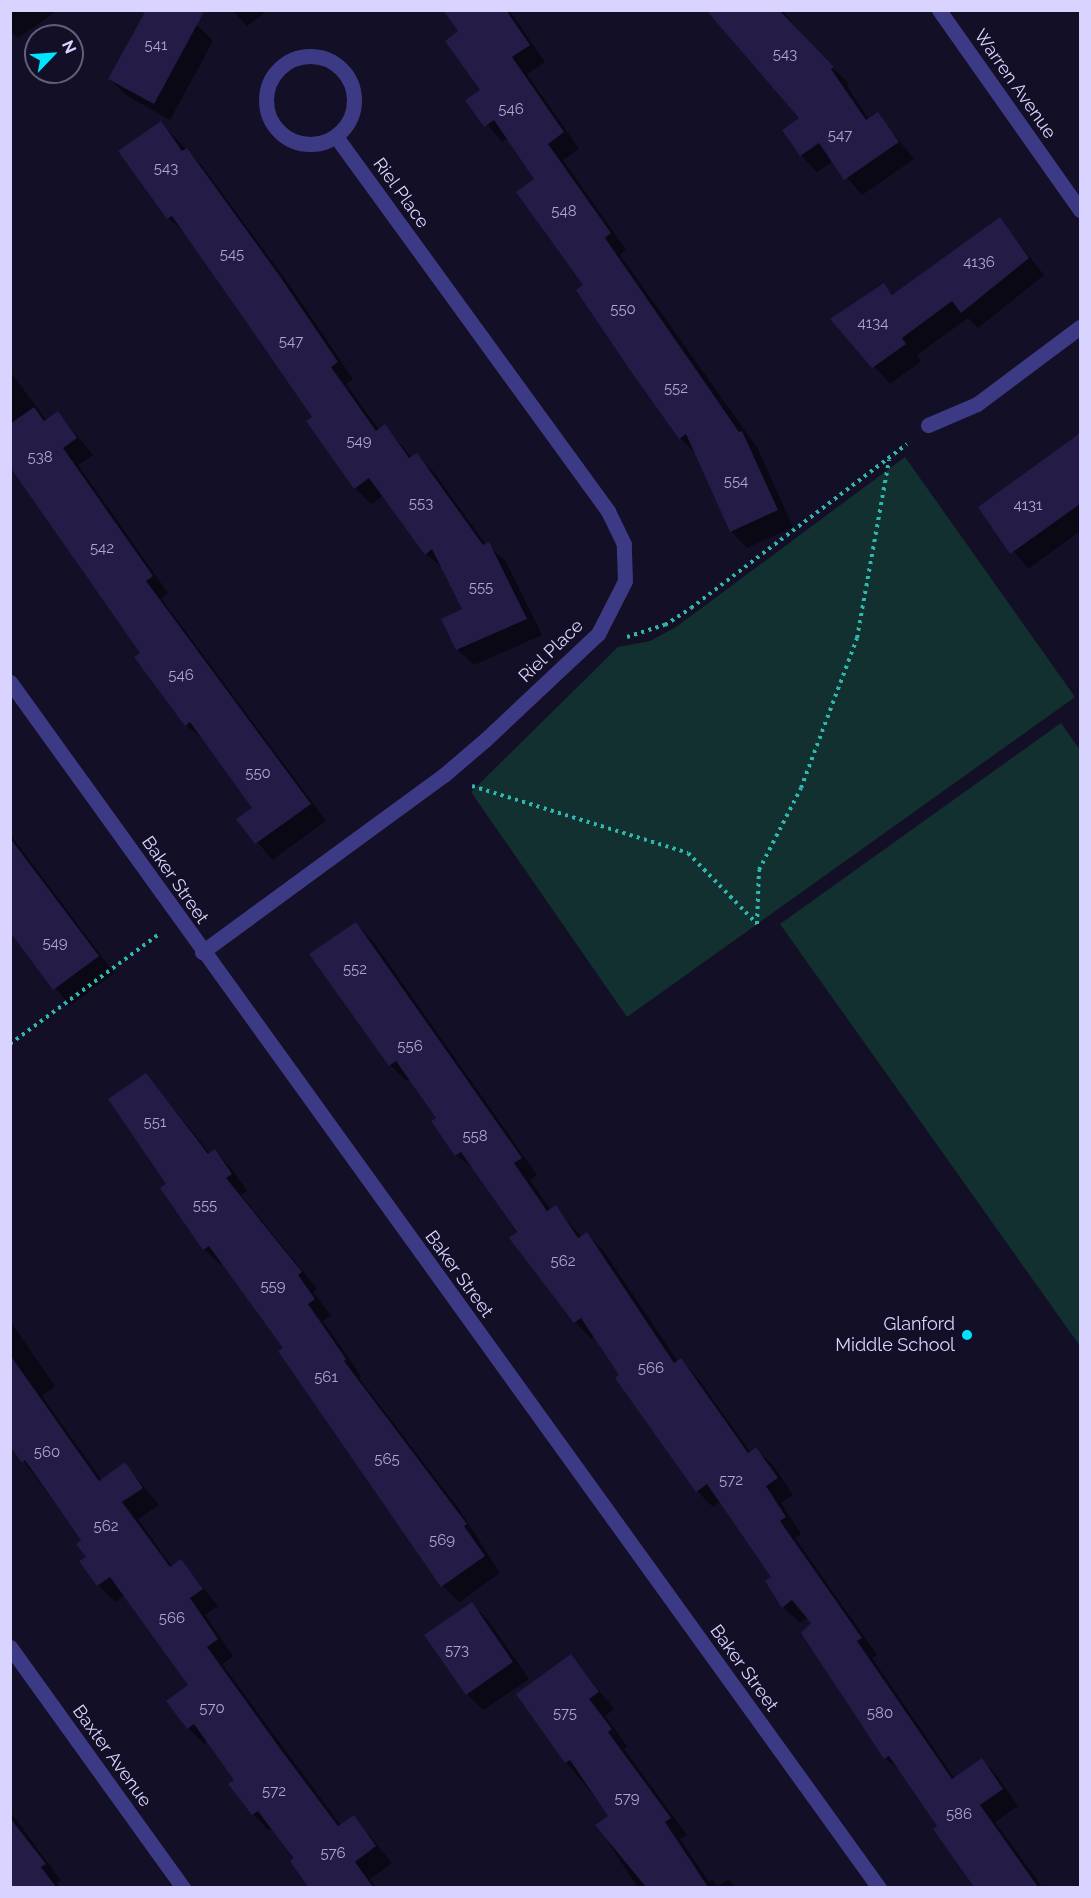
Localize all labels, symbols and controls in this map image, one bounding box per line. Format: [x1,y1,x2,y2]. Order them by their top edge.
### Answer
north arrow [24,24,84,84]
street label: Warren Avenue [969,25,1061,143]
text: N [58,37,80,57]
house number: 541 [145,37,167,55]
house number: 543 [773,46,797,64]
house number: 546 [498,101,524,119]
house number: 547 [828,127,852,145]
street label: Riel Place [368,154,434,232]
house number: 543 [154,160,178,178]
house number: 548 [551,203,577,221]
house number: 545 [220,246,244,264]
house number: 4136 [963,254,995,272]
house number: 550 [610,301,636,319]
house number: 4134 [858,315,888,333]
house number: 547 [279,333,303,351]
house number: 552 [664,380,688,398]
house number: 549 [346,433,372,451]
house number: 538 [27,449,53,467]
house number: 554 [724,473,748,491]
house number: 553 [409,495,433,513]
house number: 4131 [1013,497,1043,515]
house number: 542 [90,540,114,558]
house number: 555 [469,579,493,597]
street label: Riel Place [514,615,588,687]
house number: 546 [168,667,194,685]
house number: 550 [245,765,271,783]
street label: Baker Street [137,832,213,928]
house number: 549 [42,935,68,953]
house number: 552 [343,961,367,979]
house number: 556 [397,1038,423,1056]
house number: 551 [144,1114,166,1132]
house number: 558 [462,1128,488,1146]
house number: 555 [193,1197,217,1215]
street label: Baker Street [420,1226,498,1322]
house number: 562 [550,1253,576,1271]
house number: 559 [260,1278,286,1296]
place label: Glanford Middle School [835,1314,955,1356]
marker: Glanford Middle School [960,1328,974,1342]
house number: 566 [638,1360,664,1378]
house number: 561 [314,1369,338,1387]
house number: 560 [34,1444,60,1462]
house number: 565 [374,1451,400,1469]
house number: 572 [719,1472,743,1490]
house number: 562 [93,1518,119,1536]
house number: 569 [429,1532,455,1550]
house number: 566 [159,1610,185,1628]
street label: Baker Street [705,1620,783,1716]
house number: 573 [445,1642,469,1660]
house number: 570 [199,1700,225,1718]
street label: Baxter Avenue [68,1701,156,1811]
house number: 575 [553,1705,577,1723]
house number: 580 [867,1705,893,1723]
house number: 572 [262,1783,286,1801]
house number: 579 [615,1790,639,1808]
house number: 586 [946,1806,972,1824]
house number: 576 [320,1845,346,1863]

